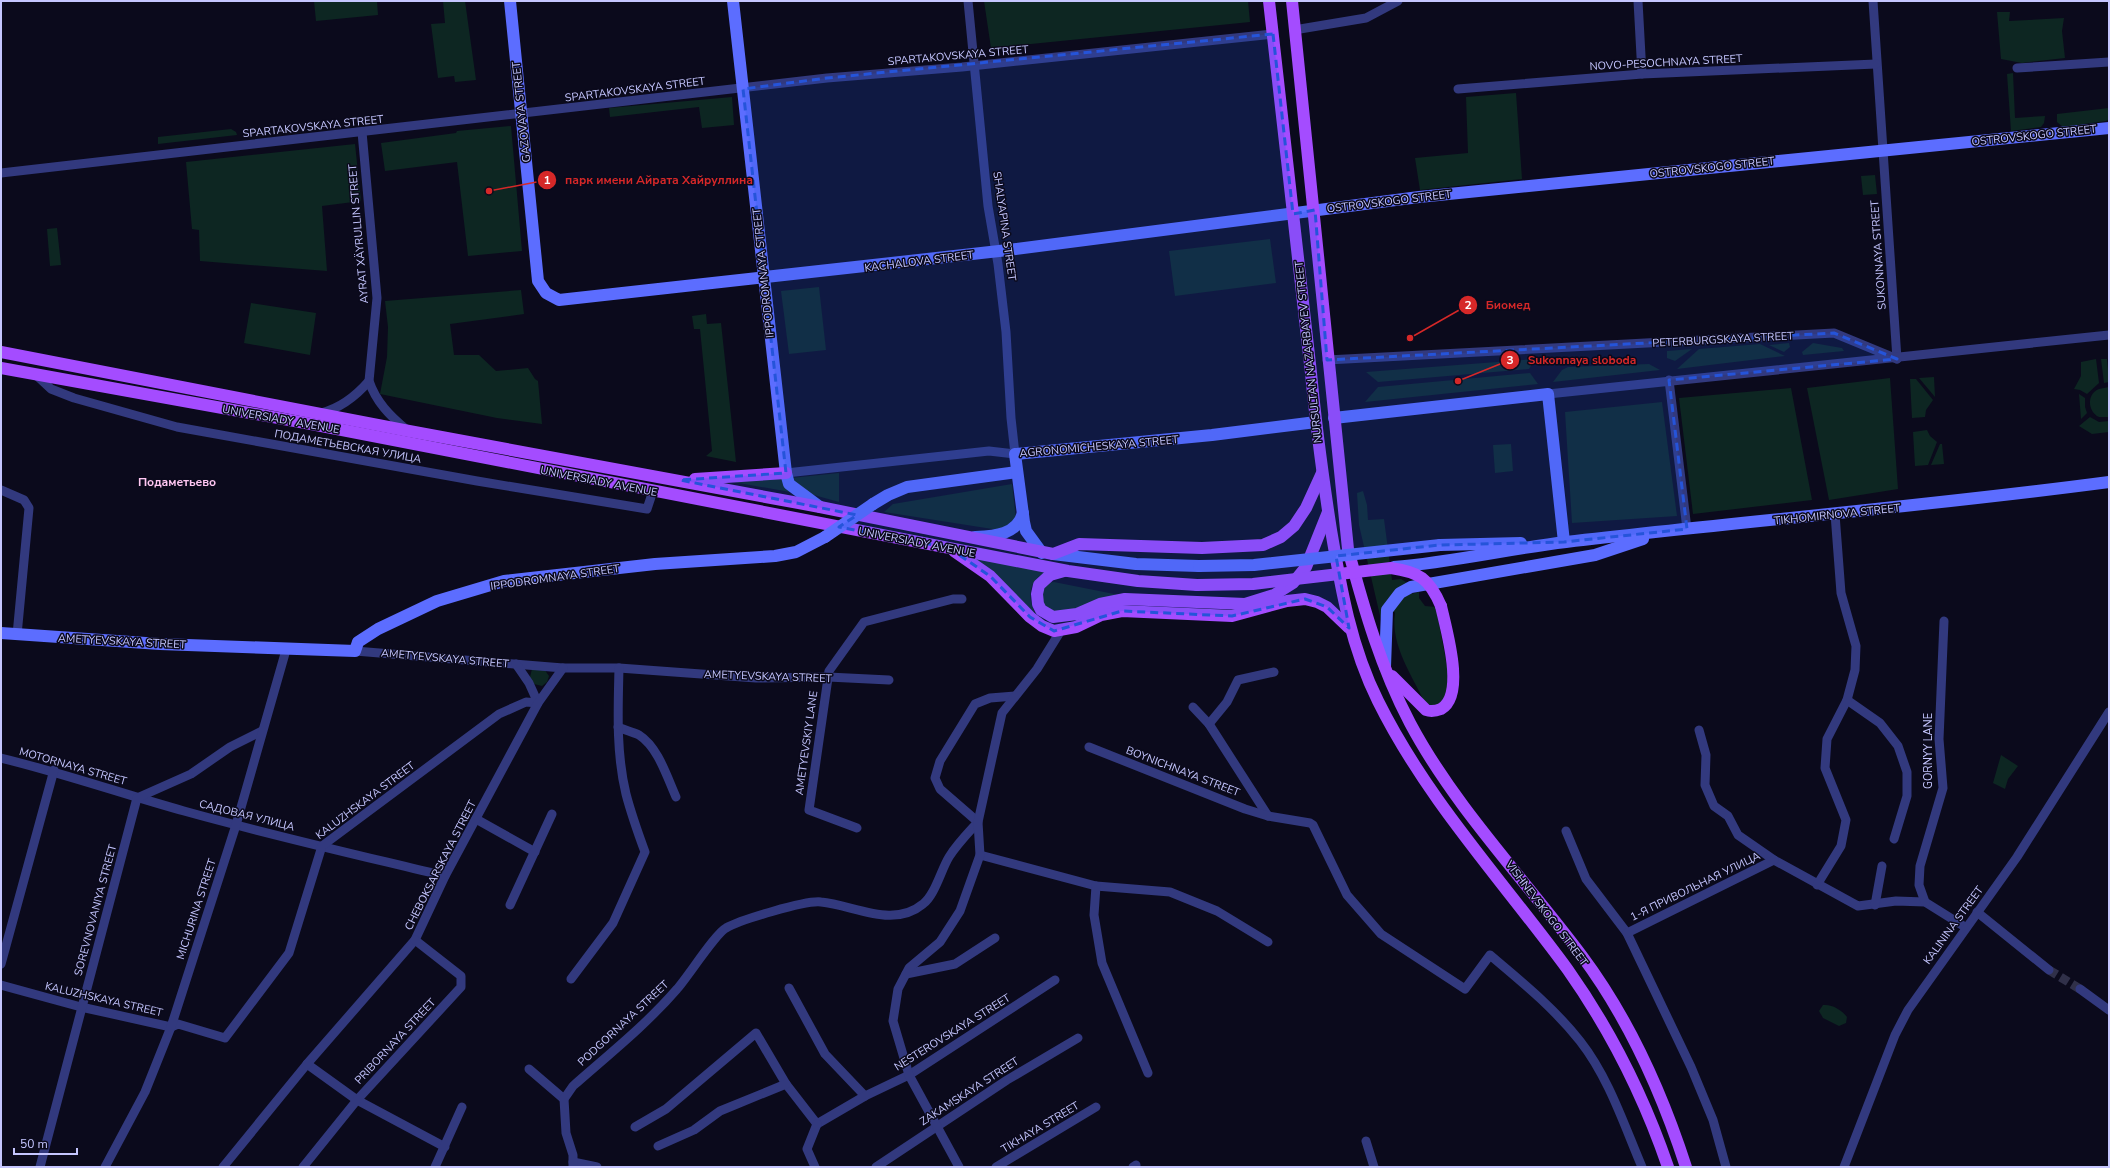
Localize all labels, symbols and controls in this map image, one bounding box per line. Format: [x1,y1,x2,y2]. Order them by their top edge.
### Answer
street label: SPARTAKOVSKAYA STREET [887,42,1029,69]
street label: NOVO-PESOCHNAYA STREET [1589,51,1743,74]
street label: GAZOVAYA STREET [509,60,534,163]
street label: SPARTAKOVSKAYA STREET [564,73,707,106]
street label: SPARTAKOVSKAYA STREET [242,112,385,141]
street label: OSTROVSKOGO STREET [1971,121,2098,150]
street label: OSTROVSKOGO STREET [1649,153,1776,182]
street label: AYRAT XÄYRULLIN STREET [345,163,372,304]
callout: парк имени Айрата Хайруллина [537,168,761,192]
street label: SHALYAPINA STREET [989,170,1020,282]
text: 1 [543,172,551,188]
text: парк имени Айрата Хайруллина [565,172,753,188]
street label: OSTROVSKOGO STREET [1326,186,1453,217]
street label: SUKONNAYA STREET [1867,199,1890,310]
street label: IPPODROMNAYA STREET [749,207,778,339]
street label: KACHALOVA STREET [864,247,975,276]
street label: NURSULTAN NAZARBAYEV STREET [1291,260,1326,444]
callout: Биомед [1458,293,1538,317]
text: 2 [1464,297,1472,313]
text: Биомед [1486,297,1531,313]
street label: PETERBURGSKAYA STREET [1652,328,1794,351]
callout: Sukonnaya sloboda [1500,348,1645,372]
text: 3 [1506,352,1514,368]
text: Sukonnaya sloboda [1528,352,1636,368]
street label: UNIVERSIADY AVENUE [221,402,341,437]
street label: ПОДАМЕТЬЕВСКАЯ УЛИЦА [273,426,423,467]
street label: AGRONOMICHESKAYA STREET [1019,432,1180,461]
street label: UNIVERSIADY AVENUE [539,463,659,500]
district label: Подаметьево [138,474,216,490]
street label: TIKHOMIRNOVA STREET [1773,500,1901,529]
street label: UNIVERSIADY AVENUE [857,524,977,561]
street label: IPPODROMNAYA STREET [489,561,621,594]
street label: AMETYEVSKAYA STREET [58,631,187,652]
street label: AMETYEVSKAYA STREET [380,645,510,672]
street label: AMETYEVSKAYA STREET [704,667,833,686]
street label: AMETYEVSKIY LANE [792,690,821,796]
street label: GORNYY LANE [1921,713,1936,789]
street label: BOYNICHNAYA STREET [1124,743,1242,800]
street label: MOTORNAYA STREET [17,744,129,789]
street label: KALUZHSKAYA STREET [313,758,418,843]
street label: САДОВАЯ УЛИЦА [198,796,296,835]
street label: CHEBOKSARSKAYA STREET [401,797,480,933]
street label: SOREVNOVANIYA STREET [71,842,120,977]
street label: 1-Я ПРИВОЛЬНАЯ УЛИЦА [1628,848,1763,924]
street label: MICHURINA STREET [173,857,220,961]
street label: VISHNEVSKOGO STREET [1501,857,1591,969]
street label: KALININA STREET [1920,883,1987,967]
street label: PODGORNAYA STREET [575,977,672,1070]
street label: KALUZHSKAYA STREET [44,979,165,1020]
street label: NESTEROVSKAYA STREET [891,990,1014,1074]
street label: PRIBORNAYA STREET [352,995,439,1088]
street label: ZAKAMSKAYA STREET [917,1053,1022,1129]
street label: TIKHAYA STREET [998,1098,1082,1157]
scale bar [14,1130,77,1156]
text: 50 m [20,1136,48,1152]

